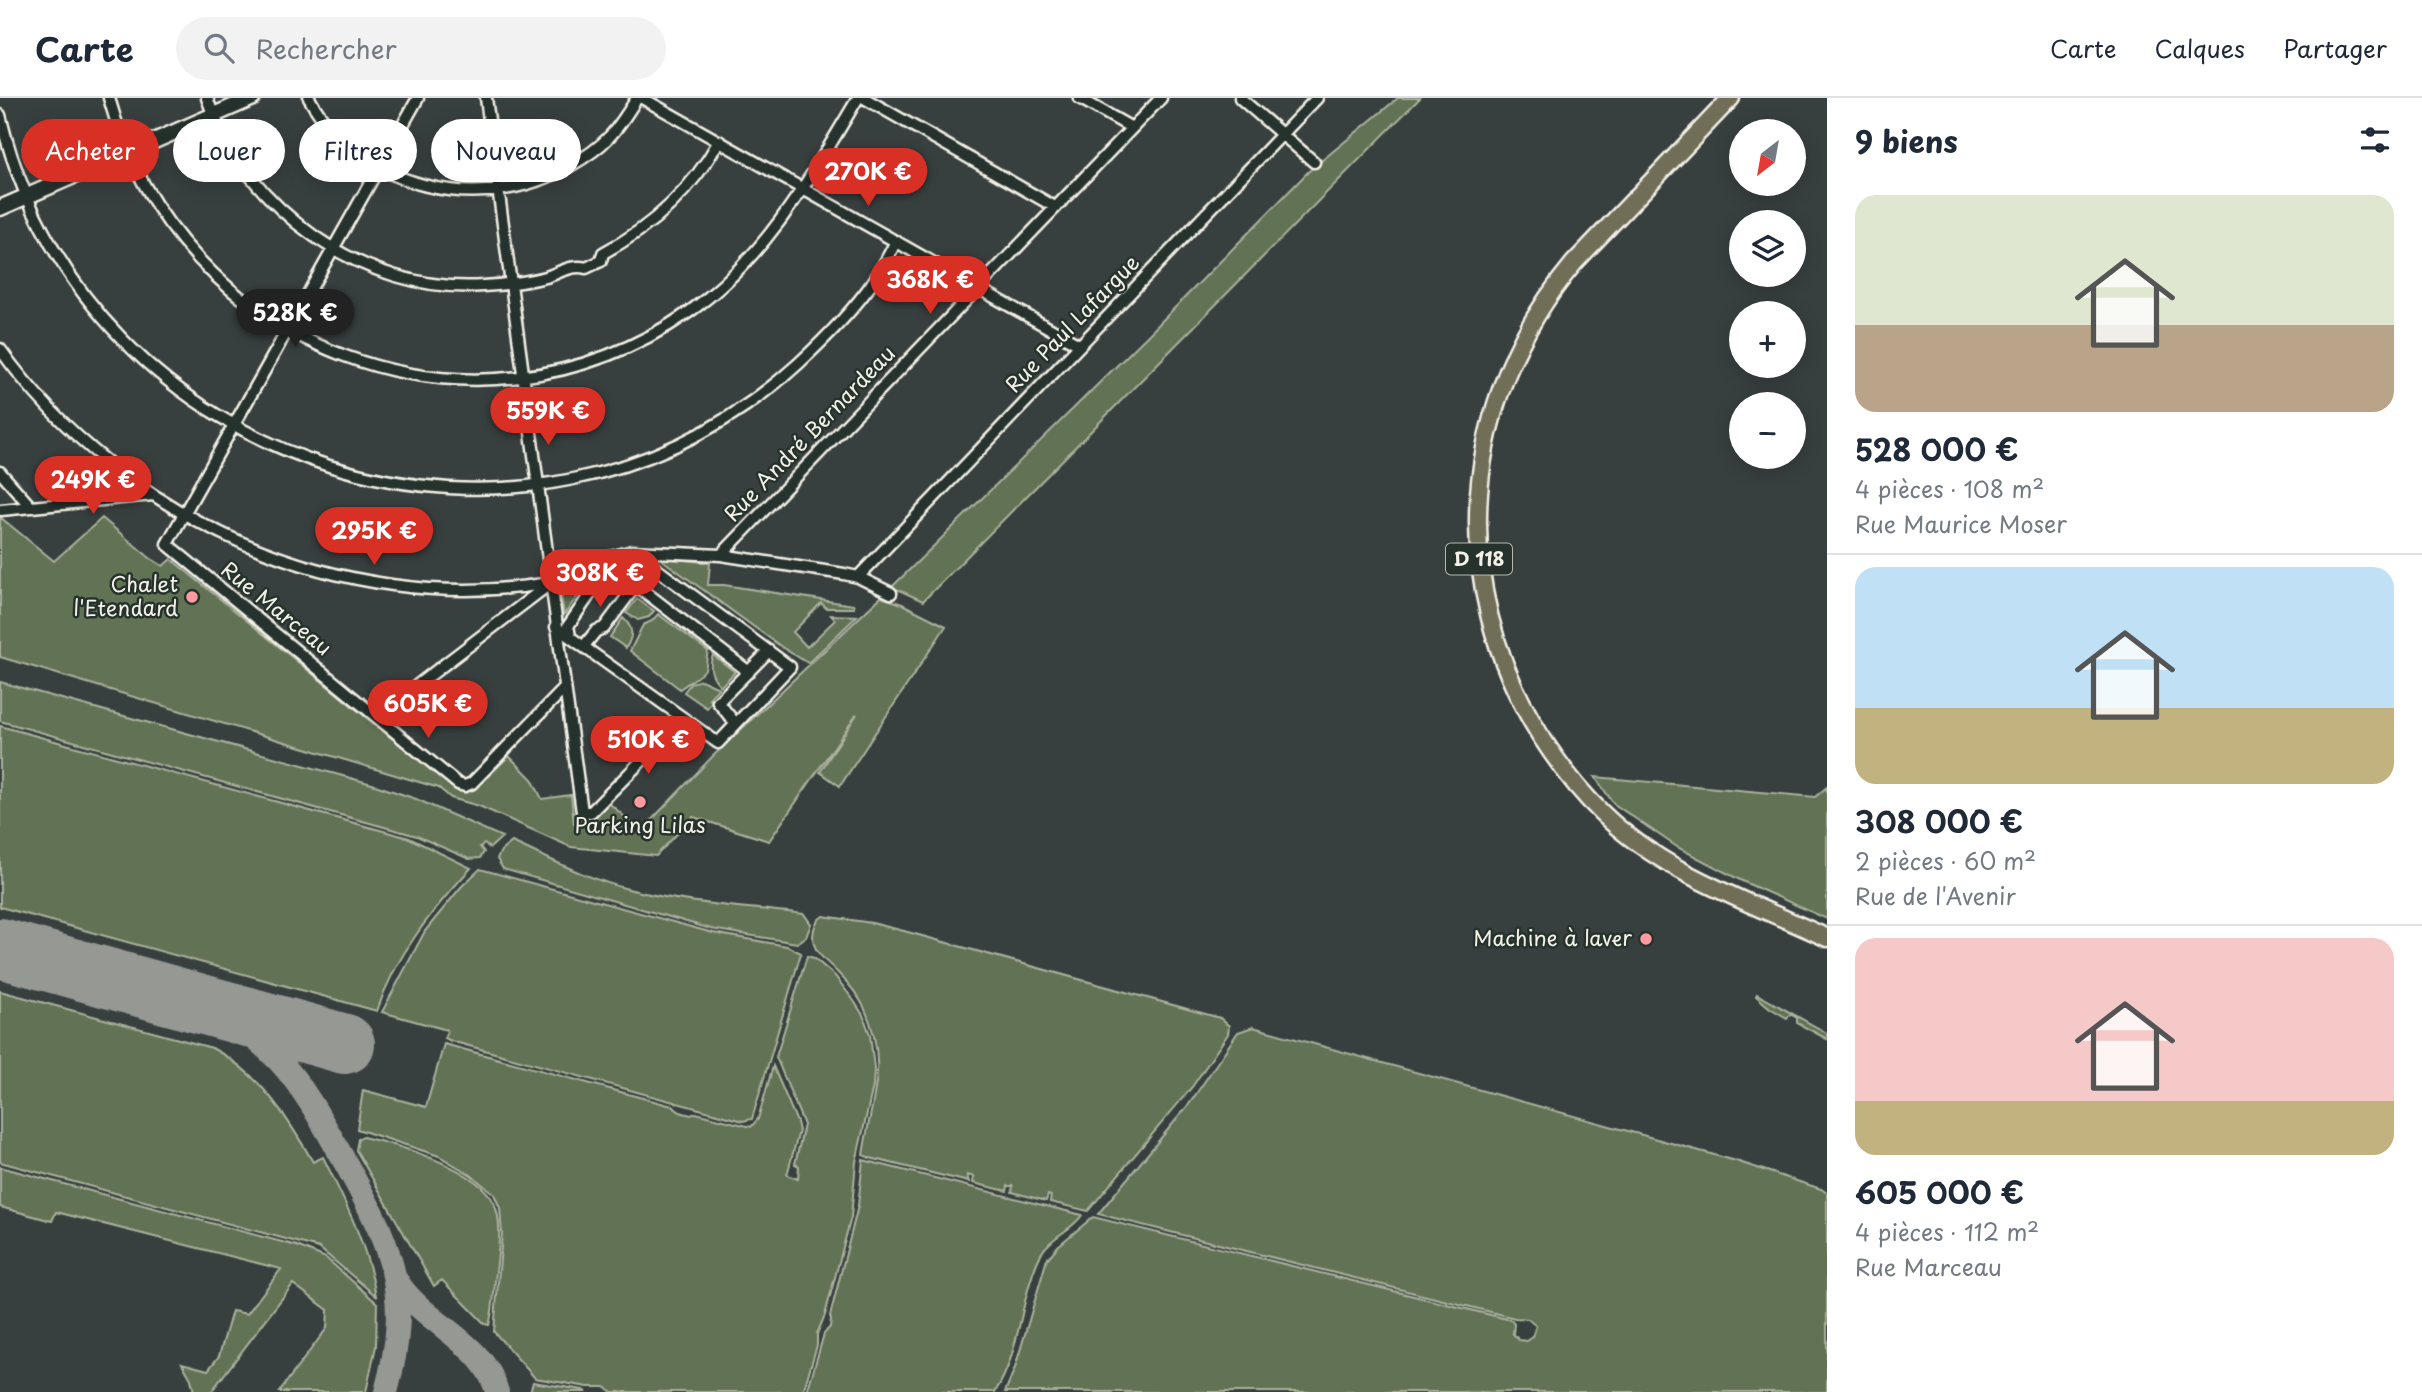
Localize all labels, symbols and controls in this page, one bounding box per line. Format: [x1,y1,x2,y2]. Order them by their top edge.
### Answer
search box [176,17,666,80]
text: Carte [35,23,134,73]
icon: search [200,29,238,67]
text: Rechercher [256,29,397,68]
text: Carte [2050,30,2116,66]
text: Calques [2154,30,2245,66]
text: Partager [2283,30,2387,66]
text: 9 biens [1855,118,1958,163]
chip: Acheter [21,119,159,182]
chip: Louer [173,119,285,182]
chip: Filtres [299,119,417,182]
chip: Nouveau [431,119,581,182]
north arrow [1729,119,1806,196]
map controls [1729,119,1806,469]
icon: filters [2356,121,2394,159]
pin: 270K € [811,148,925,208]
text: 270K € [824,153,912,188]
button: layers [1729,210,1806,287]
icon: home [2062,240,2188,366]
street label: Rue Paul Lafargue [997,246,1146,399]
pin: 368K € [873,256,987,316]
text: 368K € [886,261,974,296]
pin: 528K € [238,289,352,349]
text: 528K € [252,294,338,329]
button: + [1729,301,1806,378]
street label: Rue André Bernardeau [716,337,901,528]
pin: 559K € [491,388,605,447]
text: 559K € [506,392,590,427]
button: − [1729,392,1806,469]
text: 528 000 € [1855,426,2018,471]
pin: 249K € [36,456,150,516]
text: 249K € [50,461,136,496]
text: 4 pièces · 108 m² [1855,471,2044,506]
text: Rue Maurice Moser [1855,506,2067,541]
pin: 295K € [317,508,431,567]
text: 295K € [331,512,417,547]
road number: D 118 [1446,544,1512,574]
pin: 308K € [543,550,657,609]
street label: Rue Marceau [215,553,339,662]
text: 308K € [556,554,644,589]
place label: Chalet l'Etendard [73,567,178,623]
marker: Chalet l'Etendard [184,589,200,605]
icon: home [2062,612,2188,738]
pin: 605K € [371,680,485,740]
text: 605K € [384,685,472,720]
pin: 510K € [591,716,705,776]
text: 510K € [607,721,689,756]
marker: Parking Lilas [632,794,648,810]
text: 308 000 € [1855,798,2023,843]
place label: Parking Lilas [575,808,706,840]
text: 2 pièces · 60 m² [1855,843,2036,878]
text: Rue de l'Avenir [1855,878,2016,913]
place label: Machine à laver [1473,921,1632,953]
marker: Machine à laver [1638,931,1654,947]
icon: home [2062,983,2188,1109]
text: 605 000 € [1855,1169,2024,1214]
text: 4 pièces · 112 m² [1855,1214,2039,1249]
text: Rue Marceau [1855,1249,2002,1284]

